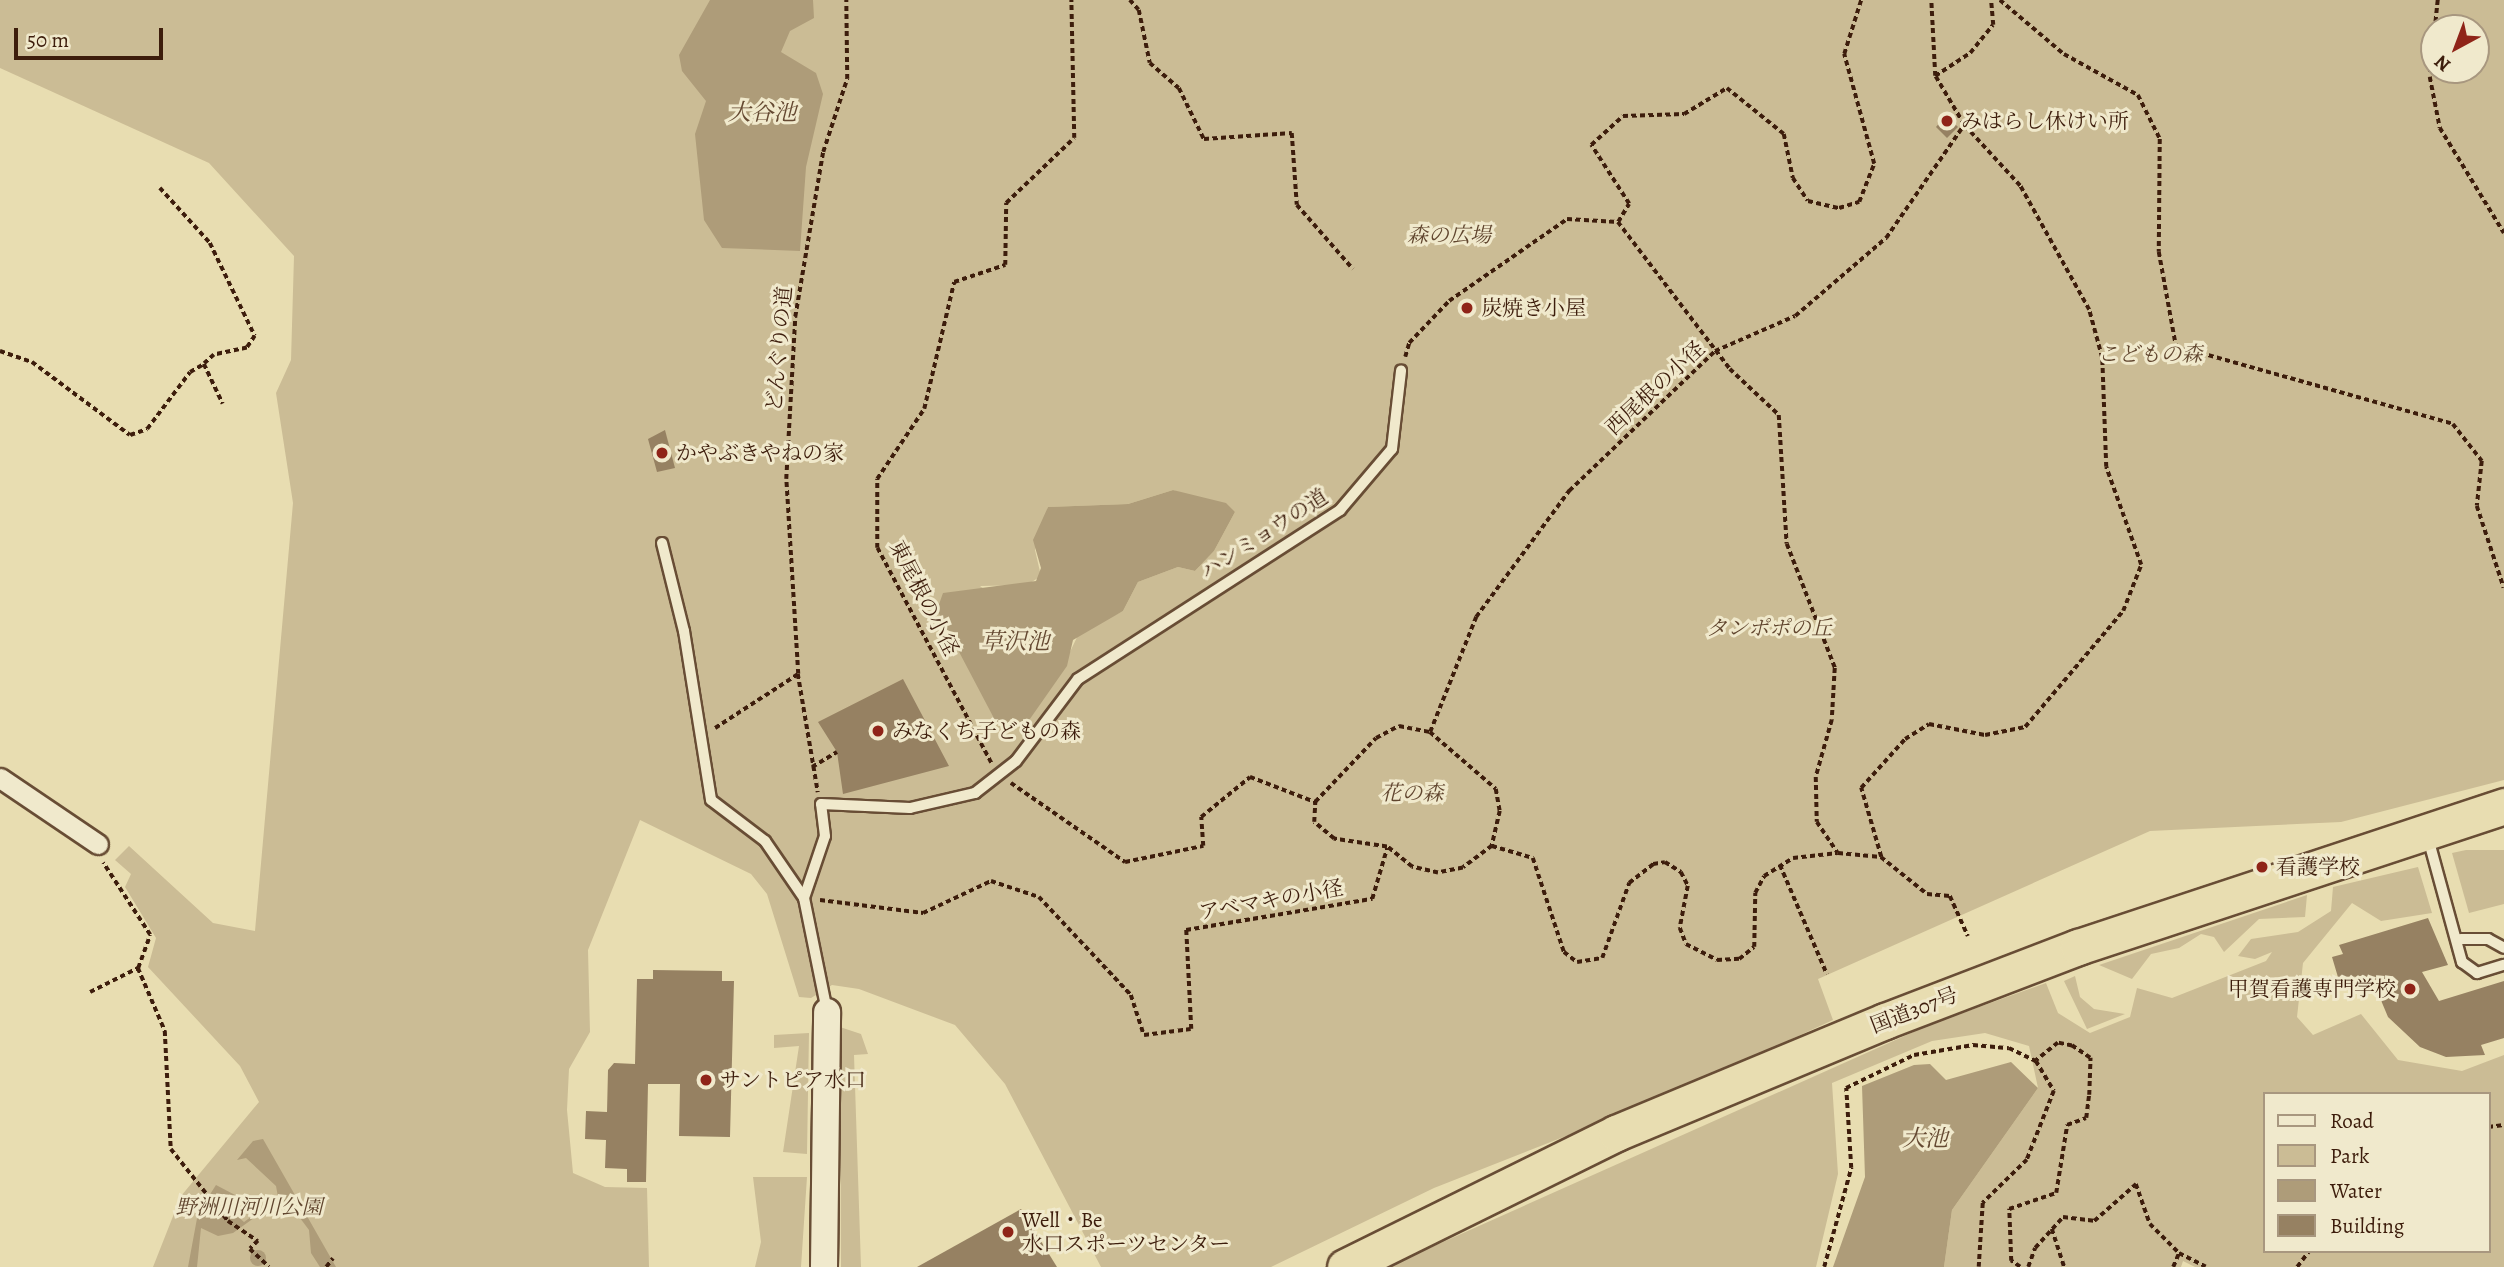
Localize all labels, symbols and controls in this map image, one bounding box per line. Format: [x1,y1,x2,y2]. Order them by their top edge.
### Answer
scale bar [18,14,166,58]
north arrow [2420,14,2490,84]
text: 50 m [27,26,69,54]
text: N [2429,49,2456,78]
water label: 大谷池 [728,99,796,127]
place label: みはらし休けい所 [1961,108,2129,134]
marker: みはらし休けい所 [1939,113,1955,129]
park label: 森の広場 [1407,222,1491,248]
street label: どんぐりの道 [761,285,797,413]
place label: 炭焼き小屋 [1481,295,1586,321]
marker: 炭焼き小屋 [1459,300,1475,316]
street label: 西尾根の小径 [1600,336,1710,440]
park label: こどもの森 [2098,341,2202,367]
place label: かやぶきやねの家 [676,440,844,466]
marker: かやぶきやねの家 [654,445,670,461]
street label: ハンミョウの道 [1195,483,1333,585]
street label: 東尾根の小径 [884,536,964,660]
park label: タンポポの丘 [1706,615,1832,641]
water label: 草沢池 [981,628,1049,656]
place label: みなくち子どもの森 [892,718,1081,744]
marker: みなくち子どもの森 [870,723,886,739]
park label: 花の森 [1381,780,1443,806]
place label: 看護学校 [2276,854,2360,880]
marker: 看護学校 [2254,859,2270,875]
street label: アベマキの小径 [1196,875,1346,925]
place label: 甲賀看護専門学校 [2228,976,2396,1002]
marker: 甲賀看護専門学校 [2402,981,2418,997]
street label: 国道307号 [1867,982,1961,1038]
place label: サントピア水口 [720,1067,867,1093]
marker: サントピア水口 [698,1072,714,1088]
legend [2262,1092,2490,1253]
text: Road [2330,1107,2374,1135]
water label: 大池 [1902,1125,1948,1153]
text: Park [2330,1142,2369,1170]
text: Water [2330,1177,2382,1205]
park label: 野洲川河川公園 [176,1194,322,1220]
place label: Well・Be 水口スポーツセンター [1022,1207,1232,1257]
text: Building [2330,1212,2404,1240]
marker: Well・Be 水口スポーツセンター [1000,1224,1016,1240]

